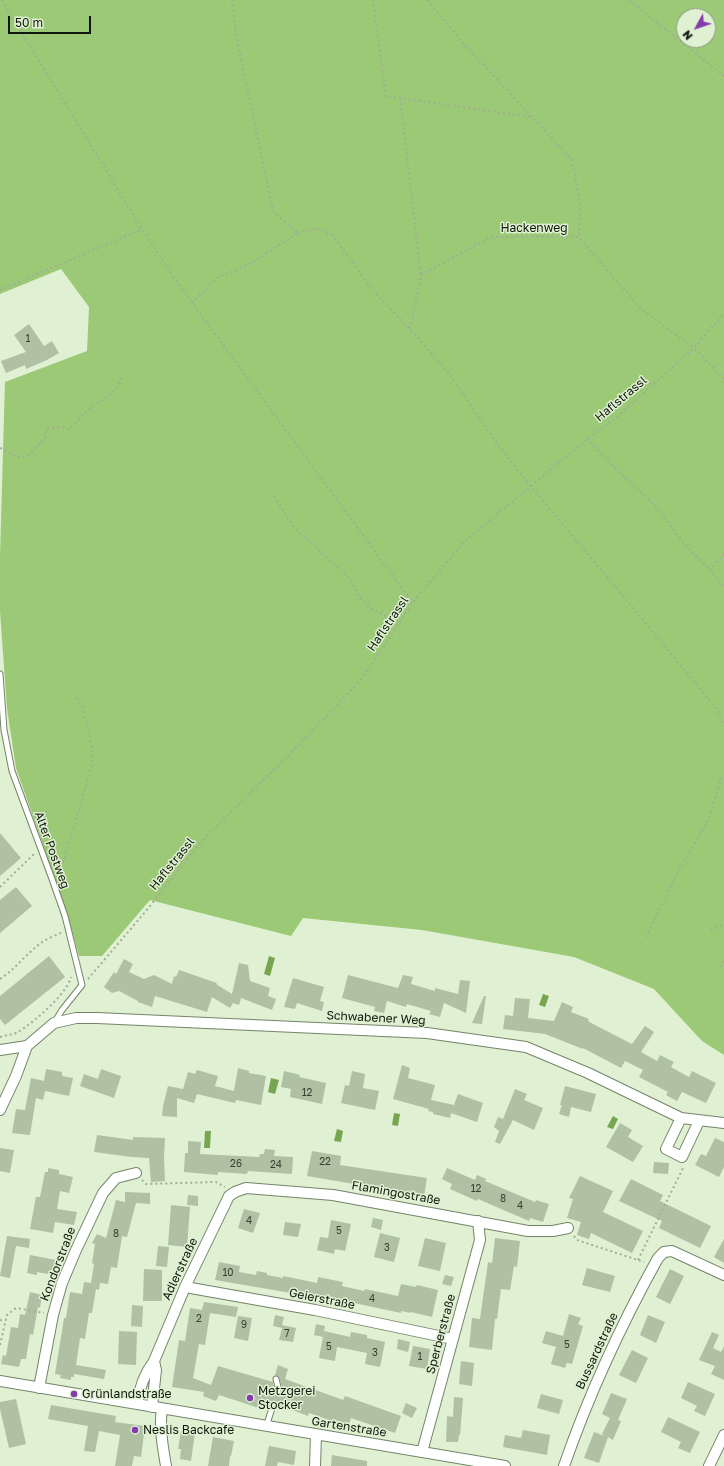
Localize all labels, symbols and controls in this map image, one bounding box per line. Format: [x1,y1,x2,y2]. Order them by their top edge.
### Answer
scale bar [10,8,93,34]
north arrow [676,8,716,48]
text: 50 m [15,15,43,30]
text: N [680,28,695,43]
street label: Hackenweg [500,221,568,235]
house number: 1 [26,333,30,345]
street label: Haflstrassl [592,373,650,425]
street label: Haflstrassl [364,594,412,654]
street label: Alter Postweg [31,809,73,891]
street label: Haflstrassl [147,835,197,893]
street label: Schwabener Weg [326,1008,426,1028]
house number: 12 [302,1087,312,1099]
house number: 22 [319,1156,331,1168]
house number: 26 [230,1158,242,1170]
house number: 24 [270,1159,282,1171]
street label: Flamingostraße [350,1178,442,1208]
house number: 12 [471,1183,481,1195]
house number: 8 [500,1193,506,1205]
house number: 4 [517,1200,523,1212]
house number: 4 [246,1215,252,1227]
street label: Kondorstraße [37,1225,79,1303]
house number: 5 [336,1225,342,1237]
house number: 8 [113,1228,119,1240]
street label: Adlerstraße [159,1236,201,1302]
house number: 3 [384,1242,390,1254]
house number: 10 [222,1267,234,1279]
street label: Geierstraße [288,1286,356,1312]
street label: Sperberstraße [423,1292,459,1376]
house number: 4 [369,1293,375,1305]
street label: Bussardstraße [573,1310,621,1392]
house number: 2 [196,1313,202,1325]
house number: 9 [241,1319,247,1331]
house number: 7 [284,1328,290,1340]
house number: 5 [564,1339,570,1351]
house number: 5 [326,1341,332,1353]
house number: 3 [372,1347,378,1359]
house number: 1 [418,1351,422,1363]
place label: Metzgerei Stocker [258,1384,316,1412]
place label: Grünlandstraße [82,1387,172,1401]
marker: Grünlandstraße [69,1389,79,1399]
marker: Metzgerei Stocker [245,1393,255,1403]
street label: Gartenstraße [310,1414,388,1440]
place label: Neslis Backcafe [143,1423,234,1437]
marker: Neslis Backcafe [130,1425,140,1435]

